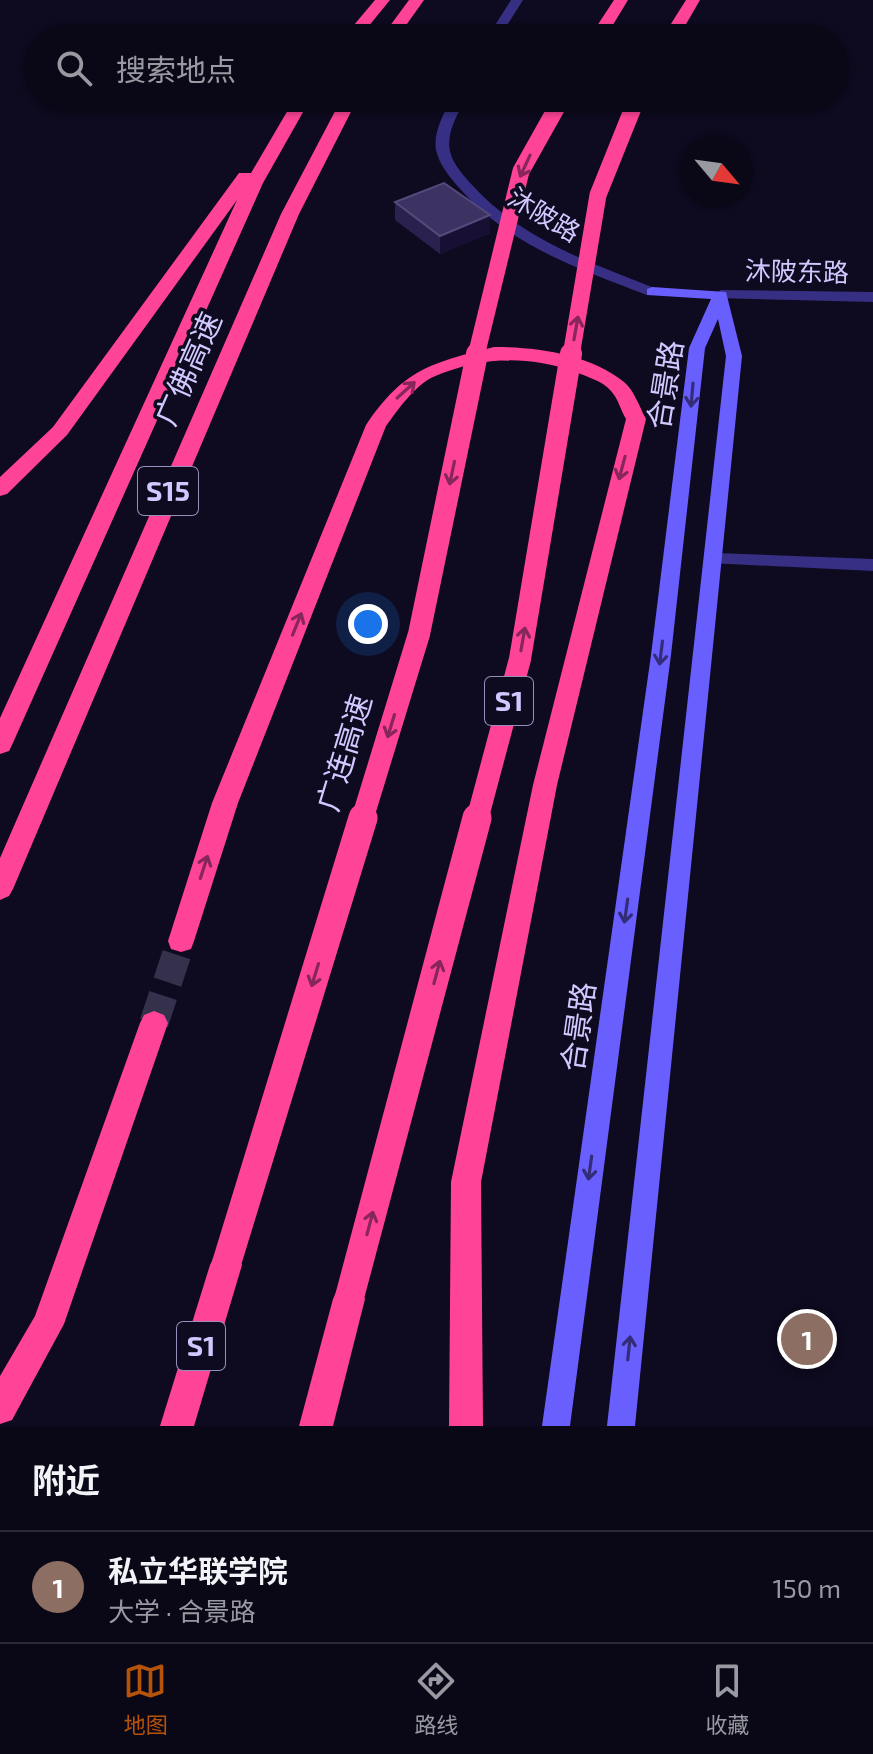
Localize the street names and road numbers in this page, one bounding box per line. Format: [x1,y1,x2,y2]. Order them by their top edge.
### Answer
street label: 沐陂路 [503,180,586,247]
street label: 沐陂东路 [745,254,849,287]
street label: 广佛高速 [146,306,228,430]
street label: 合景路 [639,337,689,432]
road number: S15 [138,467,198,515]
road number: S1 [485,677,533,725]
street label: 广连高速 [308,690,378,815]
street label: 合景路 [553,980,601,1074]
road number: S1 [177,1322,225,1370]

